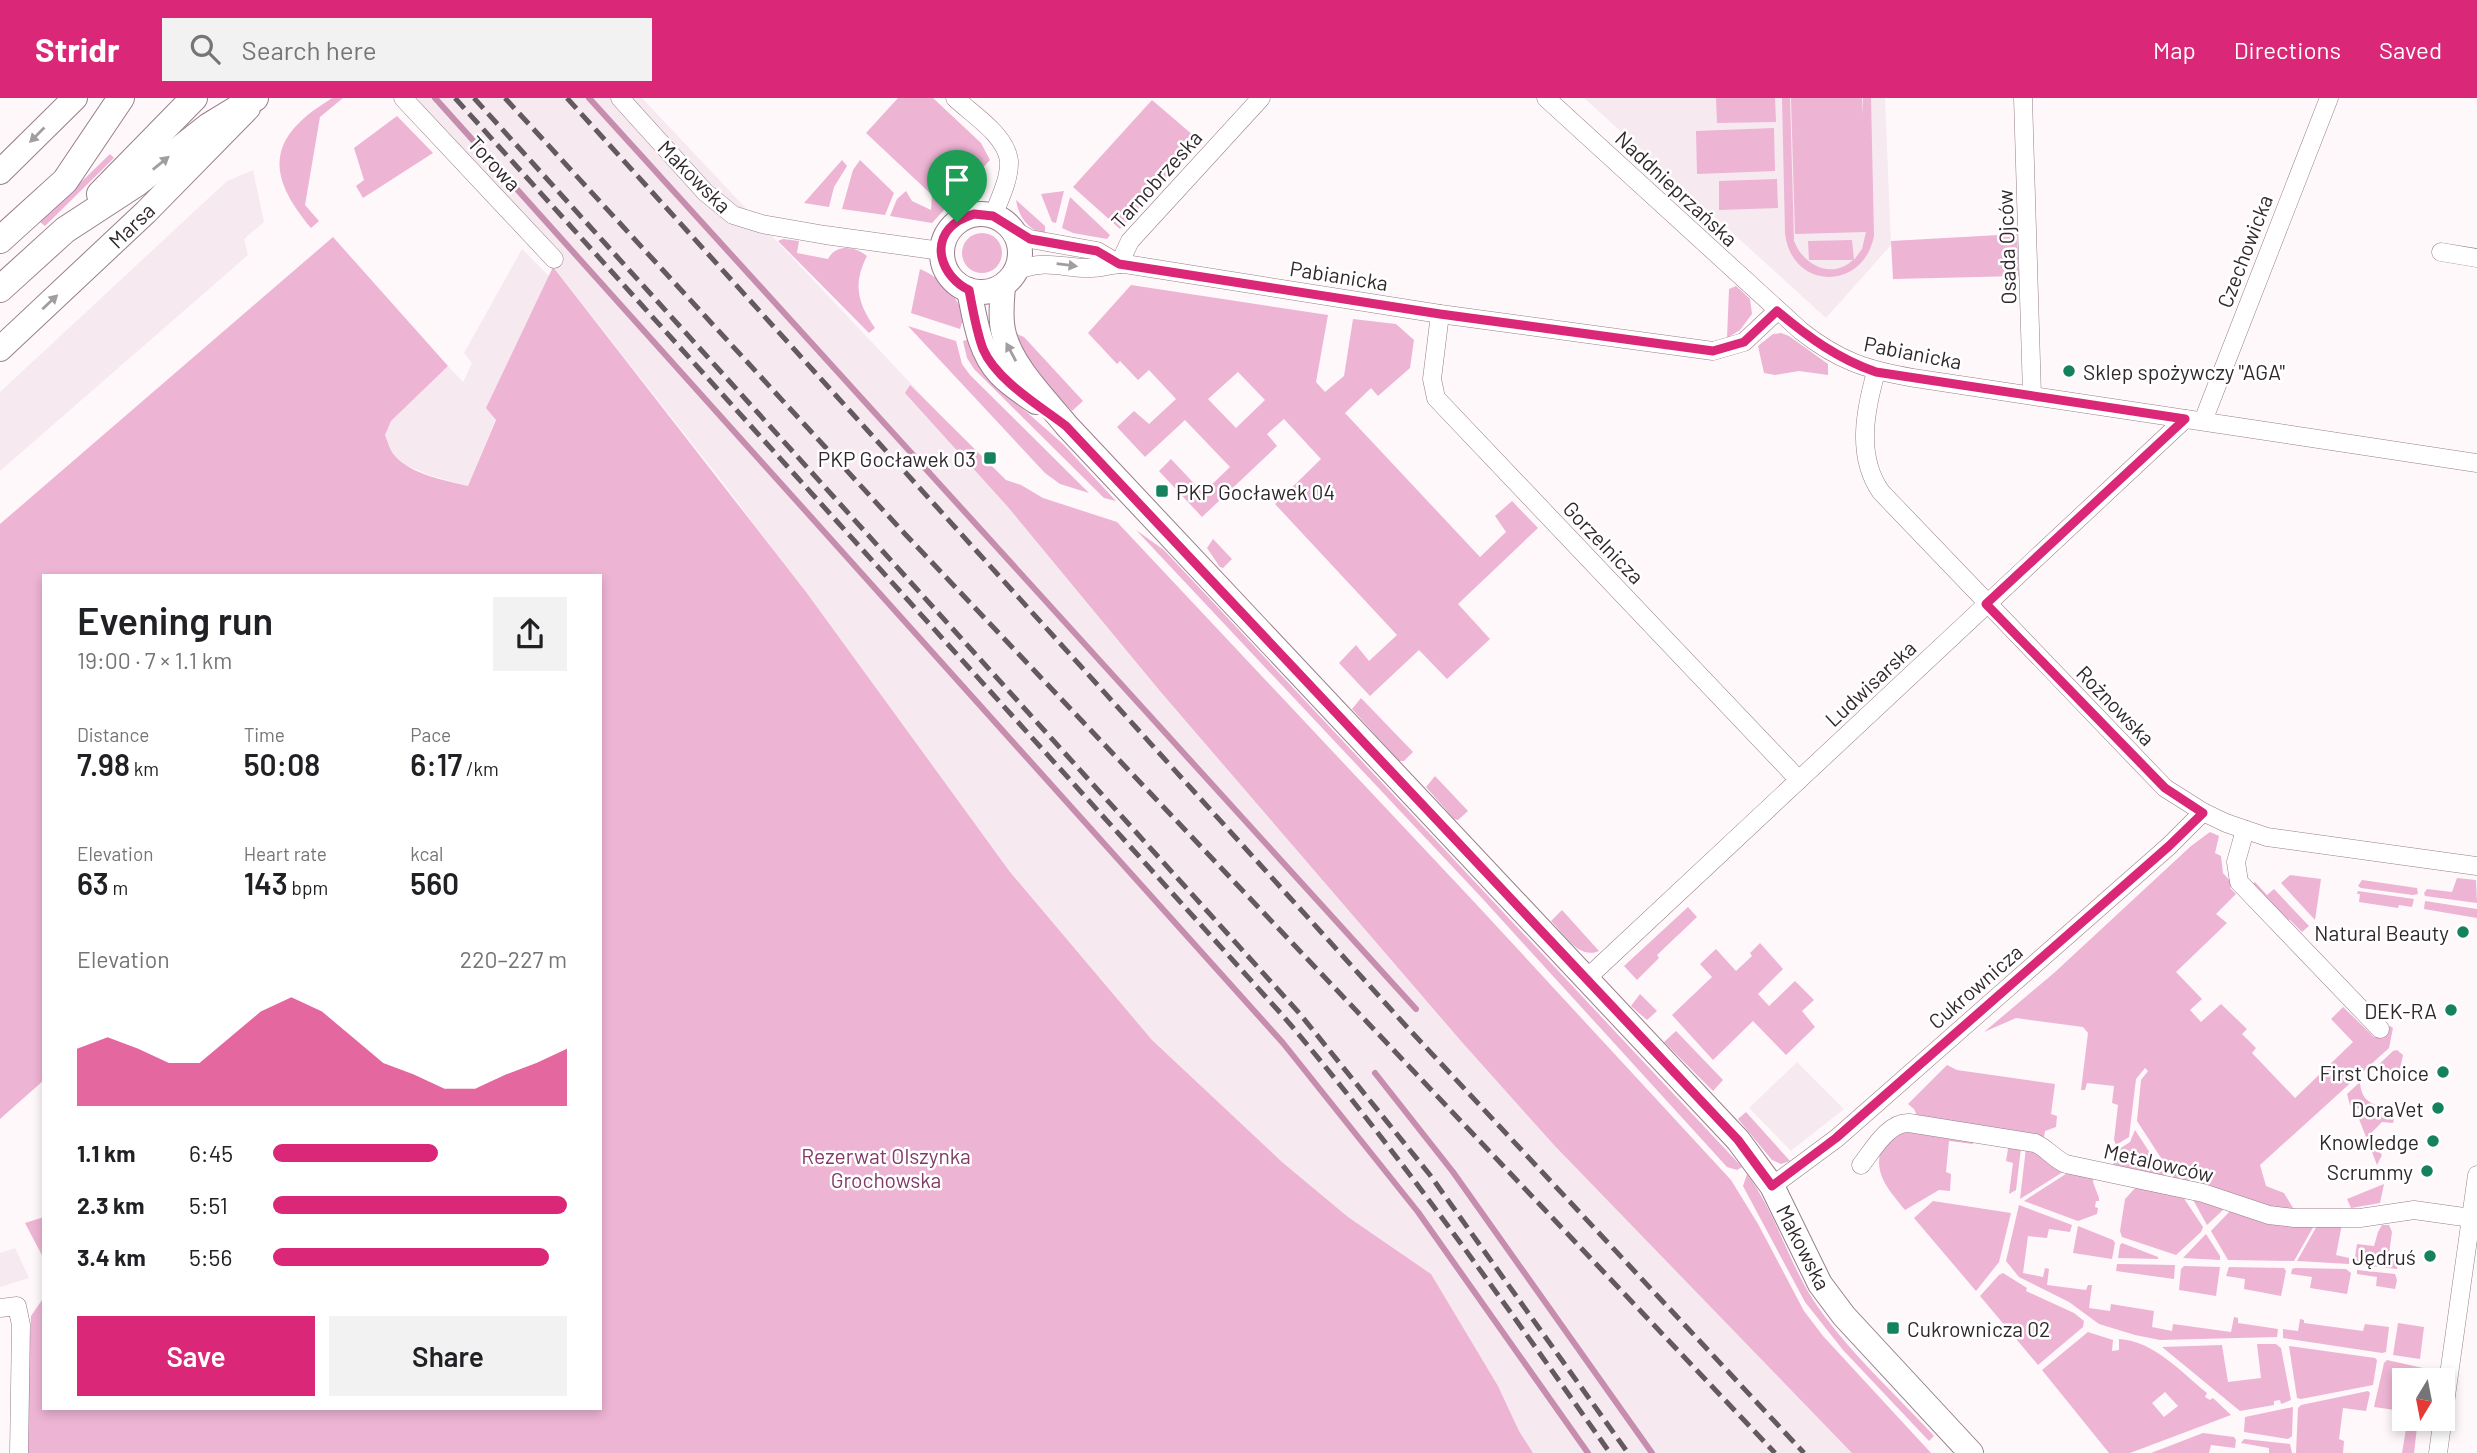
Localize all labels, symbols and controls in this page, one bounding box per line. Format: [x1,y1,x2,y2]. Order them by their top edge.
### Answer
search box [162,18,652,81]
text: Stridr [35,29,120,69]
icon: search [186,30,224,68]
text: Search here [242,34,377,65]
text: Map [2153,35,2196,64]
text: Directions [2234,35,2341,64]
text: Saved [2379,35,2442,64]
street label: Tarnobrzeska [1105,125,1207,233]
street label: Naddnieprzańska [1611,125,1743,251]
one-way arrow [30,126,46,143]
street label: Torowa [463,130,527,196]
street label: Makowska [653,134,737,218]
pin [927,150,987,222]
one-way arrow [152,156,170,171]
icon: arrive [938,161,976,199]
street label: Osada Ojców [1991,189,2021,305]
street label: Czechowicka [2211,191,2277,311]
street label: Marsa [103,197,159,253]
street label: Pabianicka [1288,255,1390,295]
one-way arrow [1057,260,1079,271]
one-way arrow [41,295,58,311]
street label: Pabianicka [1862,330,1964,374]
one-way arrow [1006,342,1017,362]
place label: Sklep spożywczy "AGA" [2083,359,2285,384]
marker: Sklep spożywczy "AGA" [2061,363,2077,379]
place label: PKP Gocławek 03 [818,446,976,471]
marker: PKP Gocławek 03 [982,450,998,466]
place label: PKP Gocławek 04 [1176,479,1335,504]
marker: PKP Gocławek 04 [1154,483,1170,499]
street label: Gorzelnicza [1559,496,1649,588]
text: Evening run [77,597,273,643]
button: share [493,597,567,671]
street label: Ludwisarska [1820,635,1920,731]
text: 19:00 · 7 × 1.1 km [77,646,232,674]
street label: Rożnowska [2072,660,2160,750]
text: Distance [77,723,149,746]
text: Time [244,723,285,746]
text: Pace [410,723,451,746]
text: 7.98 [77,746,130,782]
text: 50:08 [244,746,320,782]
text: 6:17 [410,746,462,782]
text: km [130,757,159,780]
text: /km [462,757,499,780]
text: Elevation [77,842,154,865]
text: Heart rate [244,842,327,865]
text: kcal [410,842,443,865]
text: 63 [77,865,109,901]
text: 143 [244,865,288,901]
text: 560 [410,865,459,901]
text: m [109,876,128,899]
text: bpm [288,876,328,899]
place label: Natural Beauty [2314,920,2449,945]
marker: Natural Beauty [2455,924,2471,940]
street label: Cukrownicza [1923,939,2027,1033]
text: Elevation [77,945,170,973]
text: 220–227 m [460,945,567,973]
place label: DEK-RA [2364,998,2437,1023]
marker: DEK-RA [2443,1002,2459,1018]
place label: First Choice [2319,1060,2429,1085]
marker: First Choice [2435,1064,2451,1080]
place label: DoraVet [2351,1096,2424,1121]
marker: DoraVet [2430,1100,2446,1116]
place label: Knowledge [2319,1129,2419,1154]
marker: Knowledge [2425,1133,2441,1149]
street label: Metalowców [2102,1137,2216,1187]
text: 1.1 km [77,1139,136,1167]
text: 6:45 [189,1139,233,1167]
park label: Rezerwat Olszynka Grochowska [801,1143,971,1192]
place label: Scrummy [2327,1159,2413,1184]
marker: Scrummy [2419,1163,2435,1179]
text: 2.3 km [77,1191,145,1219]
text: 5:51 [189,1191,228,1219]
street label: Makowska [1772,1200,1836,1294]
text: 3.4 km [77,1243,146,1271]
text: 5:56 [189,1243,232,1271]
place label: Jędruś [2352,1244,2416,1269]
marker: Jędruś [2422,1248,2438,1264]
button: Save [77,1316,315,1396]
button: Share [329,1316,567,1396]
place label: Cukrownicza 02 [1907,1316,2050,1341]
marker: Cukrownicza 02 [1885,1320,1901,1336]
north arrow [2392,1368,2455,1432]
map controls [2392,1368,2455,1431]

